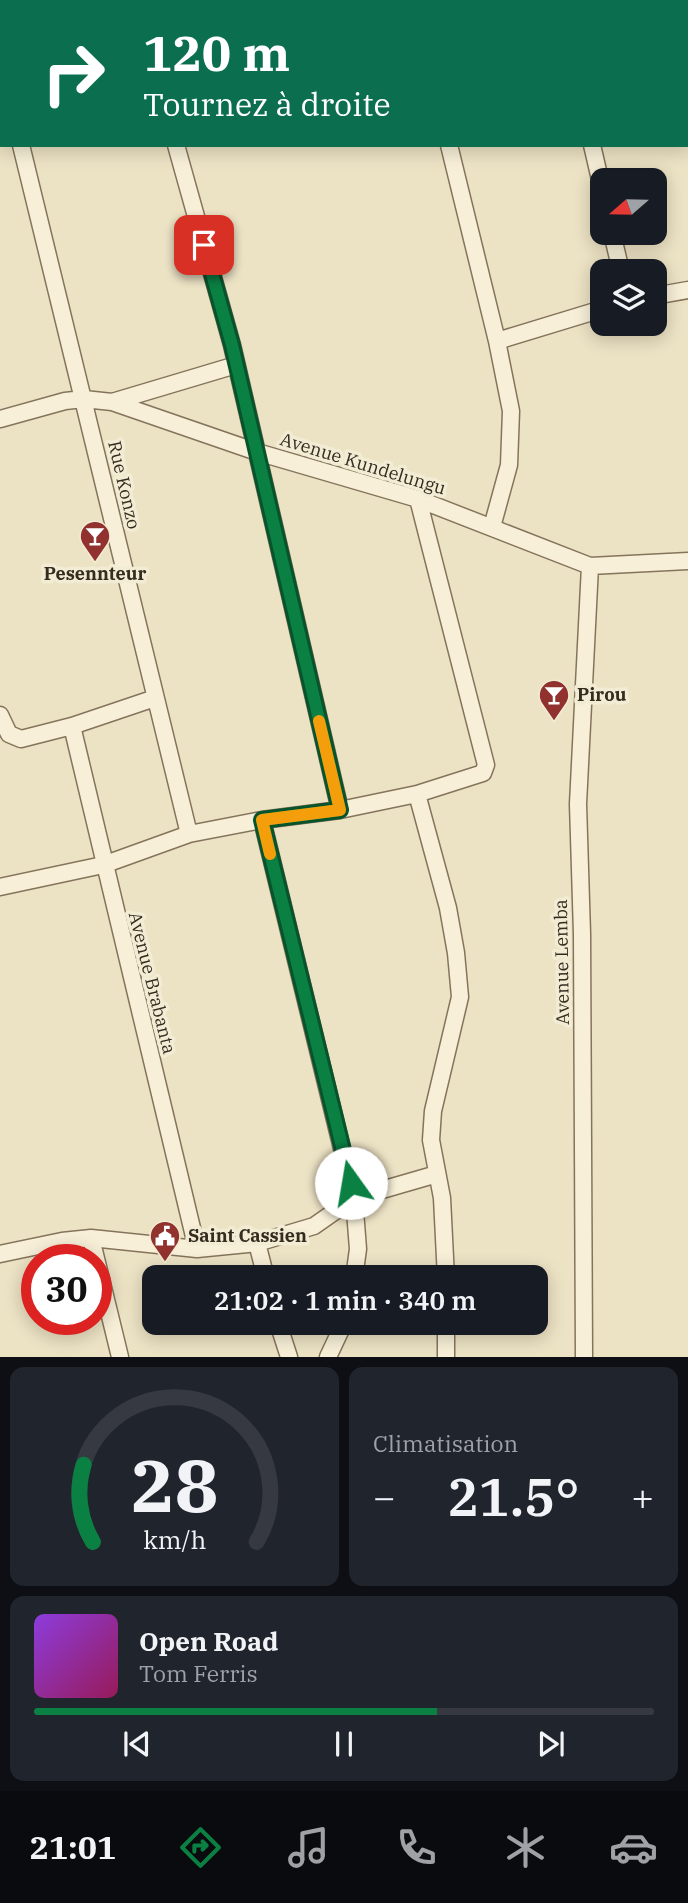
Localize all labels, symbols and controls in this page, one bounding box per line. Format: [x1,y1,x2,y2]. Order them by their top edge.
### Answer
text: 120 m [143,21,290,84]
icon: right [28,28,119,119]
text: Tournez à droite [143,83,391,125]
north arrow [590,168,667,245]
map controls [590,168,667,336]
pin [174,215,234,275]
icon: arrive [185,226,223,264]
button: layers [590,259,667,336]
street label: Avenue Kundelungu [278,427,449,500]
street label: Rue Konzo [103,438,146,531]
bar icon: Pesennteur [78,519,112,563]
place label: Pesennteur [44,562,146,585]
bar icon: Pirou [537,678,571,722]
place label: Pirou [577,683,627,706]
street label: Avenue Lemba [549,899,574,1025]
street label: Avenue Brabanta [124,909,181,1056]
position arrow [314,1146,388,1220]
public building icon: Saint Cassien [148,1219,182,1263]
place label: Saint Cassien [188,1224,307,1247]
speed limit sign: 30 [21,1244,112,1335]
text: 21:02 · 1 min · 340 m [214,1283,476,1317]
text: Climatisation [373,1428,518,1458]
text: 28 [131,1438,218,1533]
text: 21.5° [447,1463,580,1530]
text: − [373,1472,396,1521]
text: + [631,1472,654,1521]
text: km/h [143,1523,206,1556]
text: Open Road [139,1624,278,1658]
text: Tom Ferris [139,1658,258,1688]
icon: previous [118,1725,156,1763]
icon: pause [325,1725,363,1763]
icon: next [532,1725,570,1763]
icon: directions [176,1823,225,1872]
icon: music [284,1823,333,1872]
icon: phone [392,1823,441,1872]
icon: climate [501,1823,550,1872]
icon: car [609,1823,658,1872]
text: 21:01 [30,1826,116,1868]

